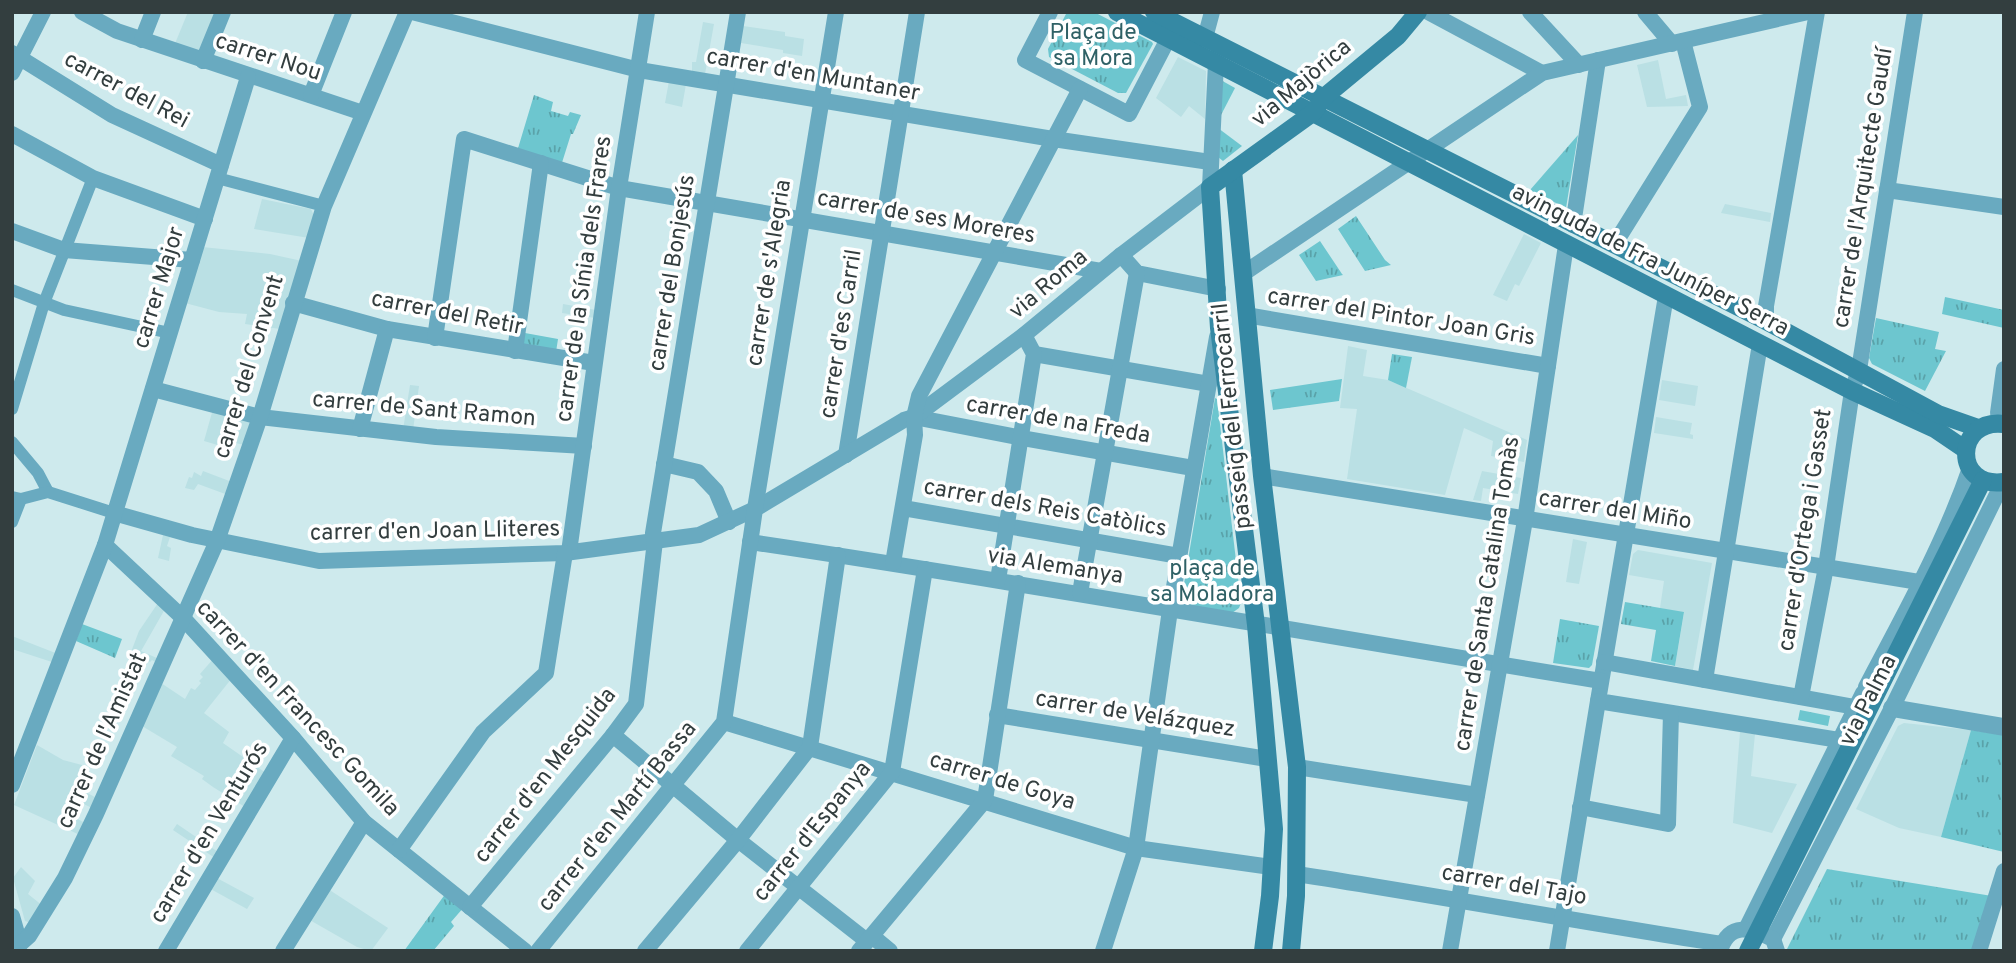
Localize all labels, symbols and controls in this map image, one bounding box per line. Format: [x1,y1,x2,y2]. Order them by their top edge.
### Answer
park label: Plaça de sa Mora [1049,19,1137,74]
street label: carrer Nou [211,27,325,89]
street label: via Majòrica [1246,34,1358,134]
street label: carrer d'en Muntaner [704,43,922,109]
street label: carrer de l'Arquitecte Gaudí [1828,44,1901,330]
street label: carrer del Rei [58,46,194,136]
street label: carrer de la Sínia dels Frares [551,134,619,424]
street label: carrer del Bonjesús [643,173,703,373]
street label: carrer de s'Alegria [741,178,799,368]
street label: avinguda de Fra Juníper Serra [1507,178,1793,344]
street label: carrer de ses Moreres [815,185,1037,251]
street label: carrer Major [128,224,192,352]
street label: via Roma [1004,244,1094,326]
street label: carrer d'es Carril [814,247,870,421]
street label: carrer del Convent [208,272,292,462]
street label: carrer del Pintor Joan Gris [1265,282,1537,354]
street label: carrer del Retir [368,285,526,343]
street label: passeig del Ferrocarril [1207,301,1259,531]
street label: carrer de Sant Ramon [311,386,537,434]
street label: carrer de na Freda [964,391,1152,451]
street label: carrer d'Ortega i Gasset [1773,407,1839,653]
street label: carrer de Santa Catalina Tomàs [1449,434,1527,754]
street label: carrer dels Reis Catòlics [921,473,1169,545]
street label: carrer del Miño [1536,485,1694,537]
street label: carrer d'en Joan Lliteres [310,515,560,549]
street label: via Alemanya [985,542,1125,592]
park label: plaça de sa Moladora [1150,555,1274,610]
street label: carrer d'en Francesc Gomila [189,595,405,823]
street label: carrer de l'Amistat [51,648,155,834]
street label: via Palma [1834,650,1904,752]
street label: carrer d'en Mesquida [469,683,623,869]
street label: carrer de Velázquez [1033,685,1237,745]
street label: carrer d'en Martí Bassa [532,716,704,918]
street label: carrer d'en Venturós [144,737,276,929]
street label: carrer de Goya [926,746,1078,818]
street label: carrer d'Espanya [748,756,878,908]
street label: carrer del Tajo [1439,859,1589,913]

